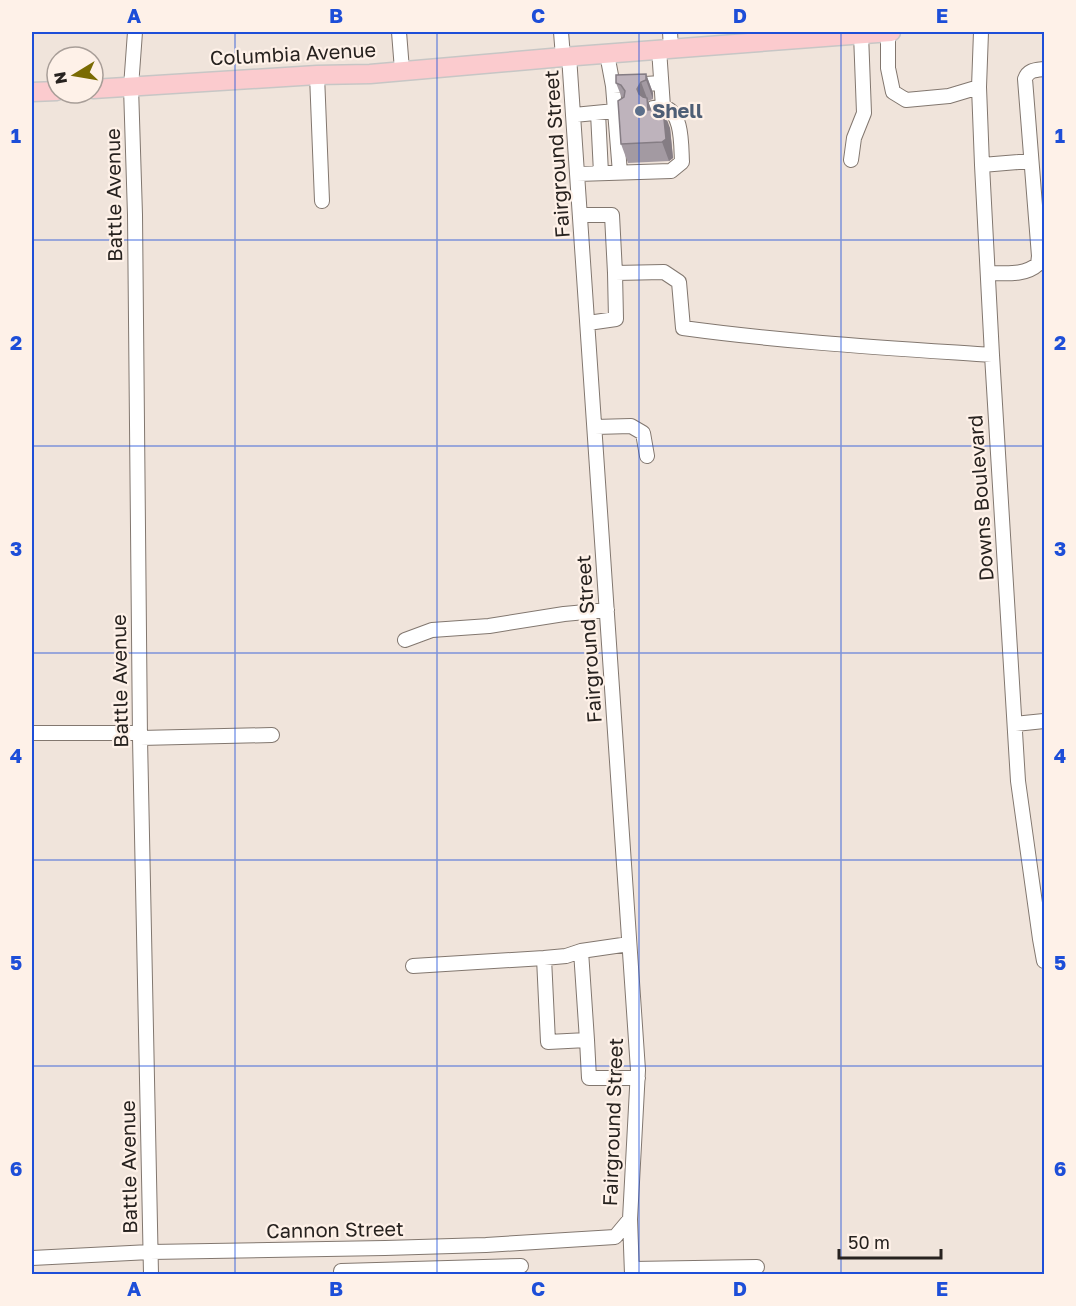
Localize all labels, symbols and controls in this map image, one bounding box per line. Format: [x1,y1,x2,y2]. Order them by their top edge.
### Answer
text: A [127,3,141,27]
text: B [329,3,343,27]
text: C [531,3,545,27]
text: D [733,3,747,27]
text: E [936,3,948,27]
street label: Columbia Avenue [209,37,377,69]
north arrow [45,45,105,105]
street label: Fairground Street [538,69,574,239]
text: N [49,70,71,86]
place label: Shell [652,98,703,122]
marker: Shell [633,104,647,118]
text: 1 [11,123,21,147]
text: 1 [1055,123,1065,147]
street label: Battle Avenue [100,128,126,262]
text: 2 [10,330,22,354]
text: 2 [1054,330,1066,354]
street label: Downs Boulevard [962,414,998,582]
text: 3 [10,536,22,560]
text: 3 [1054,536,1066,560]
street label: Fairground Street [570,554,606,724]
street label: Battle Avenue [106,614,132,748]
text: 4 [10,743,22,767]
text: 4 [1054,743,1066,767]
text: 5 [10,950,22,974]
text: 5 [1054,950,1066,974]
street label: Fairground Street [597,1037,627,1207]
street label: Battle Avenue [115,1100,141,1234]
text: 6 [10,1156,22,1180]
text: 6 [1054,1156,1066,1180]
street label: Cannon Street [266,1216,404,1242]
scale bar [839,1222,941,1260]
text: 50 m [848,1231,890,1253]
text: A [127,1276,141,1300]
text: B [329,1276,343,1300]
text: C [531,1276,545,1300]
text: D [733,1276,747,1300]
text: E [936,1276,948,1300]

